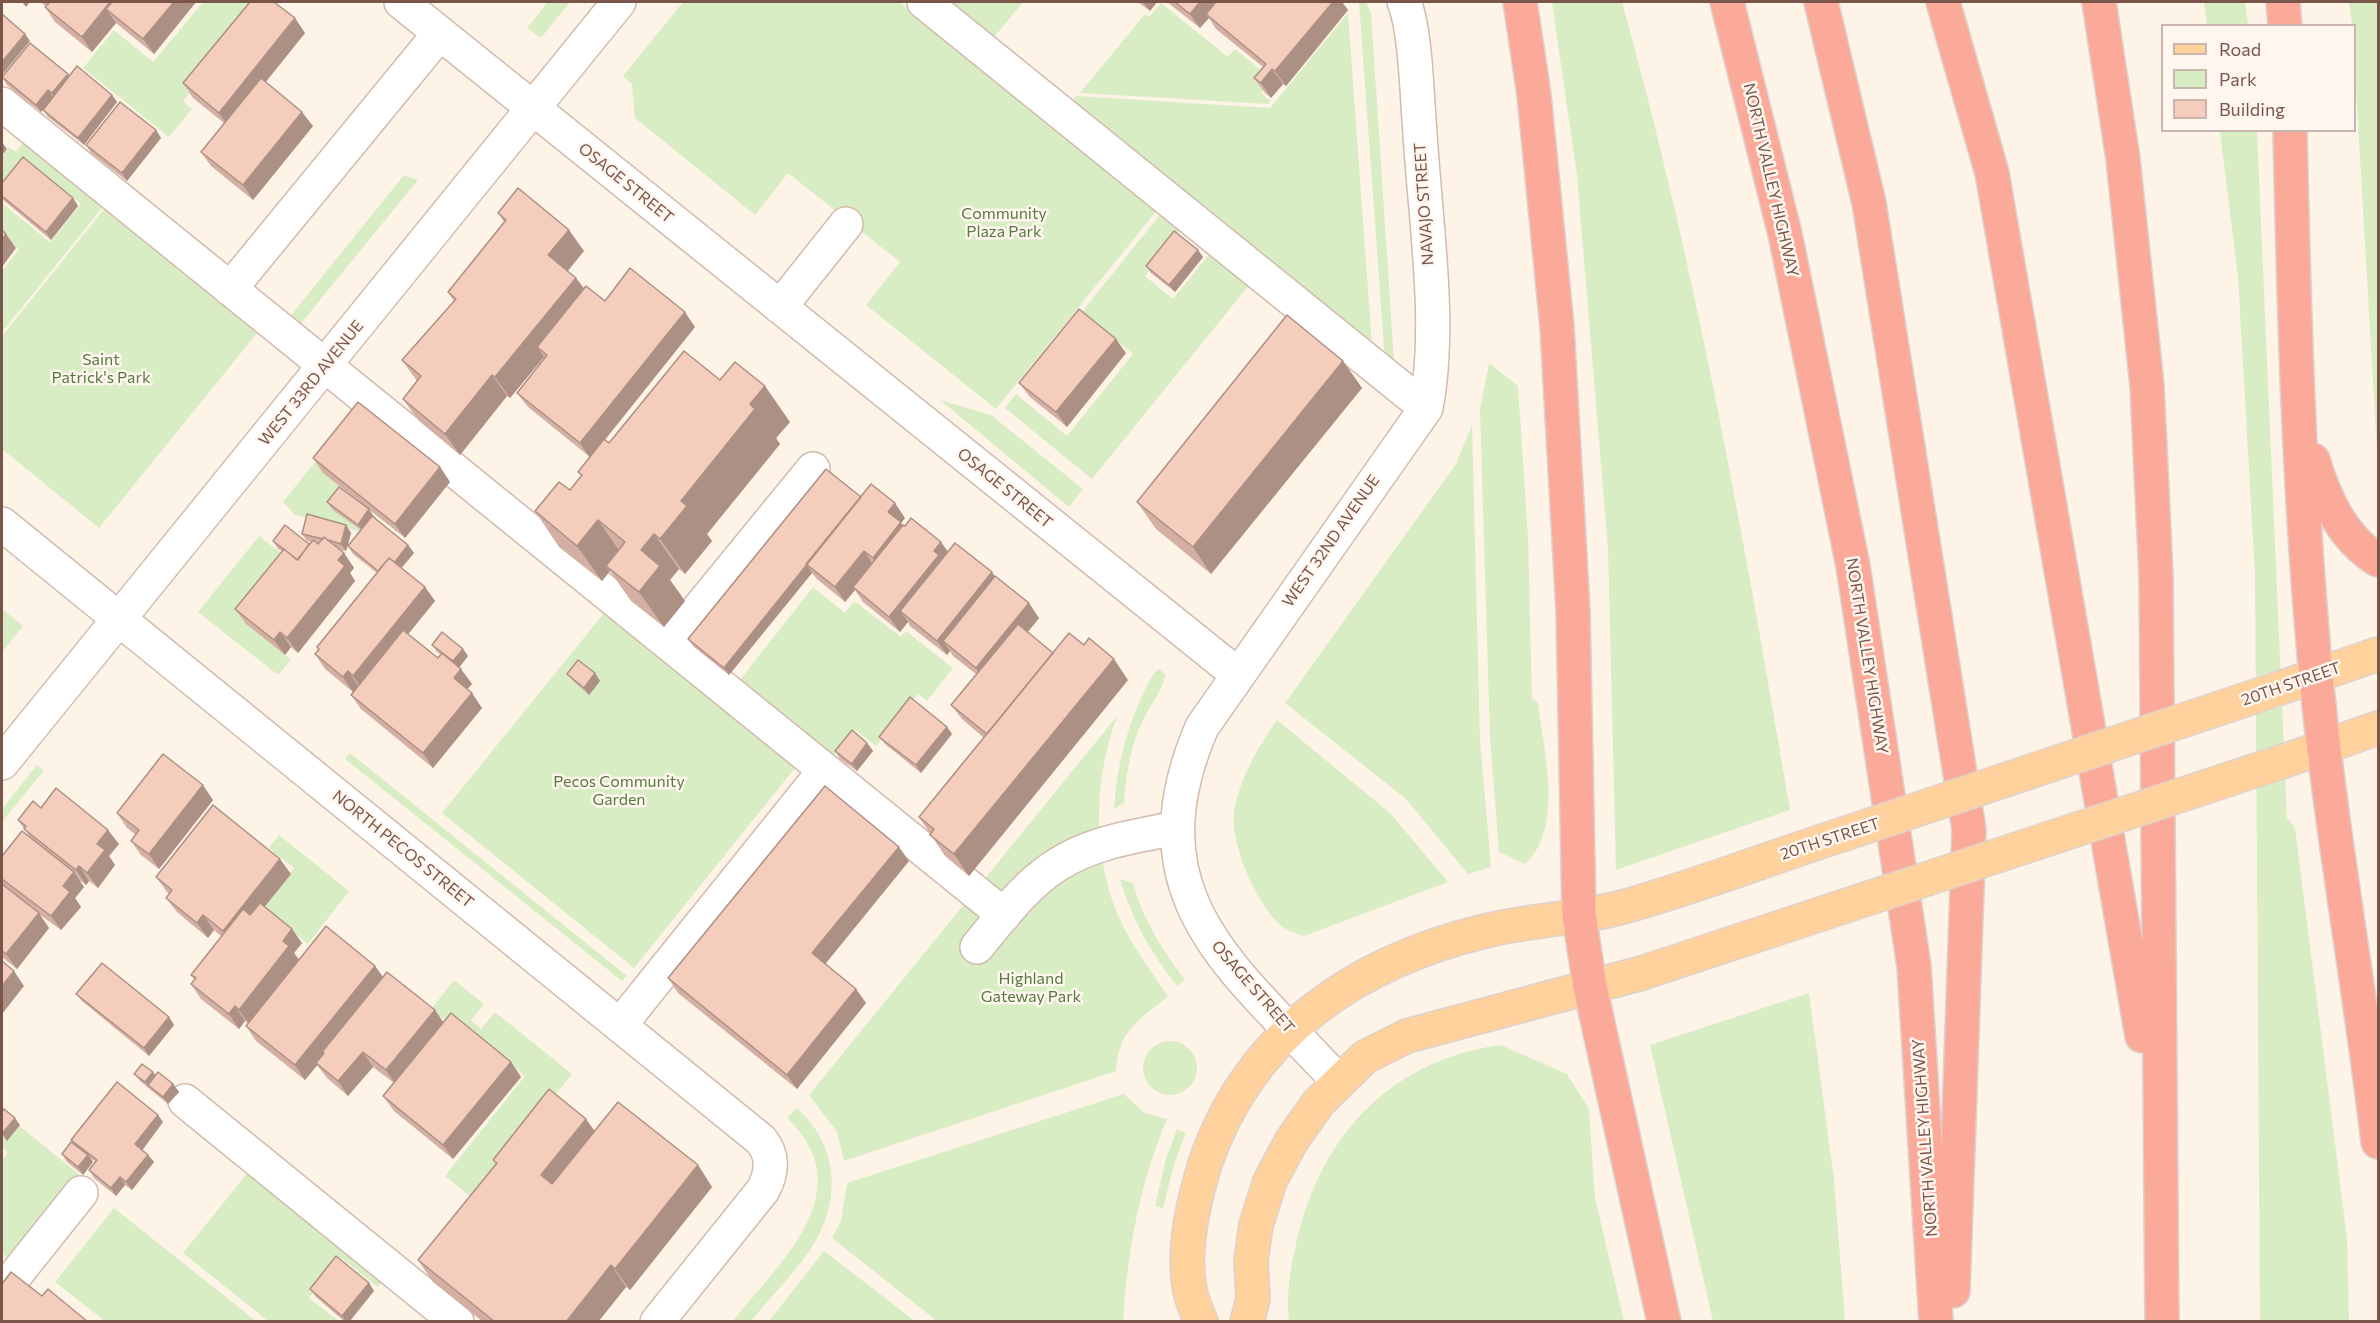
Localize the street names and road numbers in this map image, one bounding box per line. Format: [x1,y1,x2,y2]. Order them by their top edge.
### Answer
street label: NORTH VALLEY HIGHWAY [1739,81,1803,279]
street label: OSAGE STREET [575,139,677,227]
street label: NAVAJO STREET [1410,142,1438,266]
street label: WEST 33RD AVENUE [255,316,367,450]
street label: OSAGE STREET [954,444,1056,532]
street label: WEST 32ND AVENUE [1278,471,1384,611]
street label: NORTH VALLEY HIGHWAY [1842,557,1892,755]
street label: 20TH STREET [2239,658,2343,710]
street label: NORTH PECOS STREET [328,786,478,912]
street label: 20TH STREET [1778,814,1882,864]
street label: OSAGE STREET [1207,937,1299,1037]
street label: NORTH VALLEY HIGHWAY [1909,1038,1941,1238]

